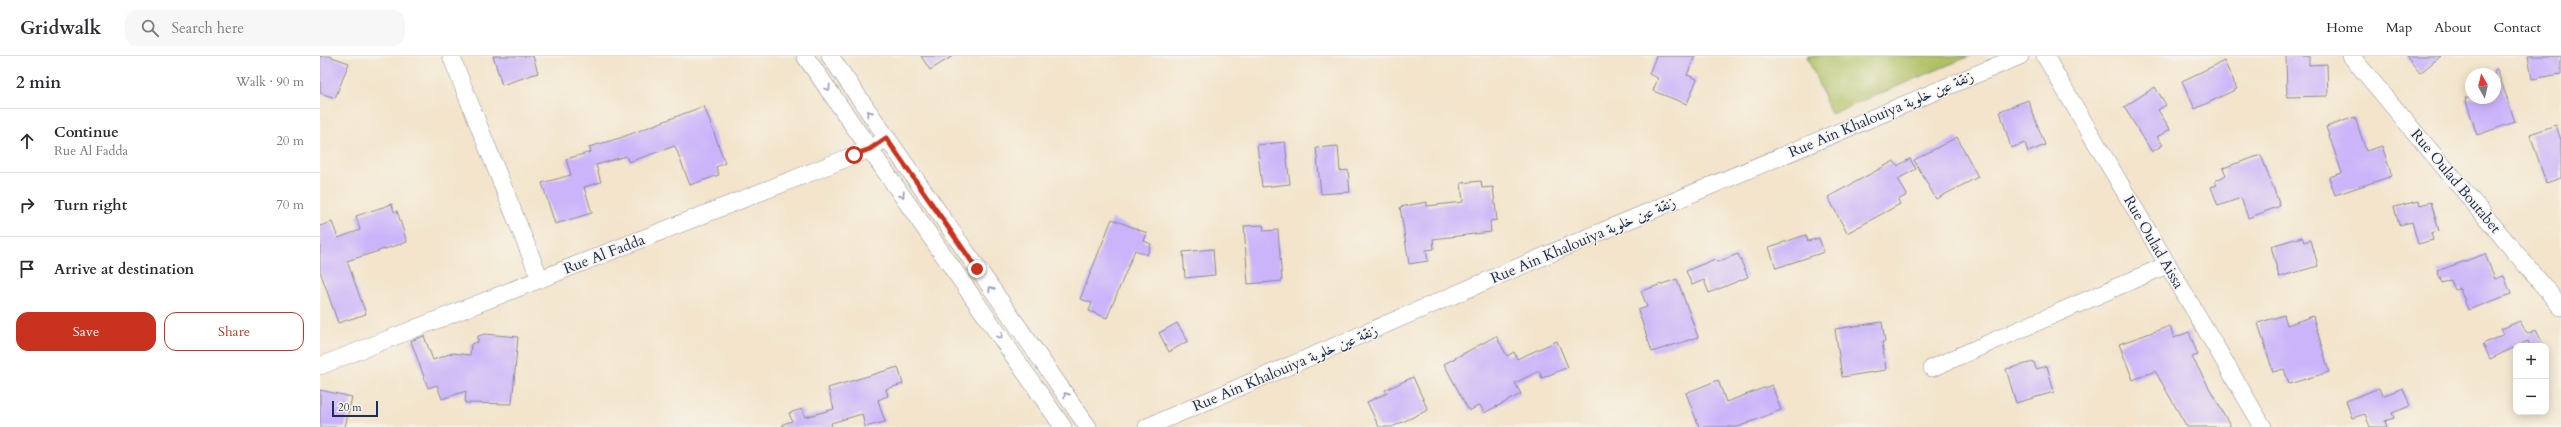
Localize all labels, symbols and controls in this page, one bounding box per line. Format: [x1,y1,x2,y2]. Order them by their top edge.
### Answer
search box [125,10,405,46]
text: Gridwalk [20,15,101,41]
icon: search [139,17,161,39]
text: Search here [171,18,244,38]
text: Home [2326,18,2364,37]
text: Map [2386,18,2412,37]
text: About [2434,18,2471,37]
text: Contact [2493,18,2541,37]
street label: Rue Ain Khalouiya زنقة عين خلوية [1785,66,1977,162]
north arrow [2465,68,2501,104]
text: 2 min [16,71,61,94]
text: Walk · 90 m [236,73,304,91]
one-way arrow [823,84,831,91]
one-way arrow [866,110,874,117]
text: Continue [54,122,119,142]
street label: Rue Oulad Boutabet [2406,125,2506,238]
icon: ahead [16,130,38,152]
text: 20 m [276,132,304,150]
text: Rue Al Fadda [54,142,128,160]
route start [845,146,863,164]
one-way arrow [897,191,905,198]
street label: Rue Ain Khalouiya زنقة عين خلوية [1487,192,1679,288]
street label: Rue Oulad Aissa [2119,192,2189,293]
icon: right [16,194,38,216]
text: Turn right [54,195,127,215]
text: 70 m [276,196,304,214]
street label: Rue Al Fadda [561,229,648,279]
icon: arrive [16,258,38,280]
text: Arrive at destination [54,259,194,279]
route end [968,260,986,278]
one-way arrow [989,286,996,293]
button: Save [16,312,156,351]
button: Share [164,312,304,351]
street label: Rue Ain Khalouiya زنقة عين خلوية [1189,320,1381,416]
one-way arrow [995,332,1003,339]
map controls [2513,343,2549,415]
button: + [2513,343,2549,379]
button: − [2513,379,2549,415]
one-way arrow [1063,392,1071,399]
scale bar [332,399,378,418]
text: 20 m [338,400,362,415]

